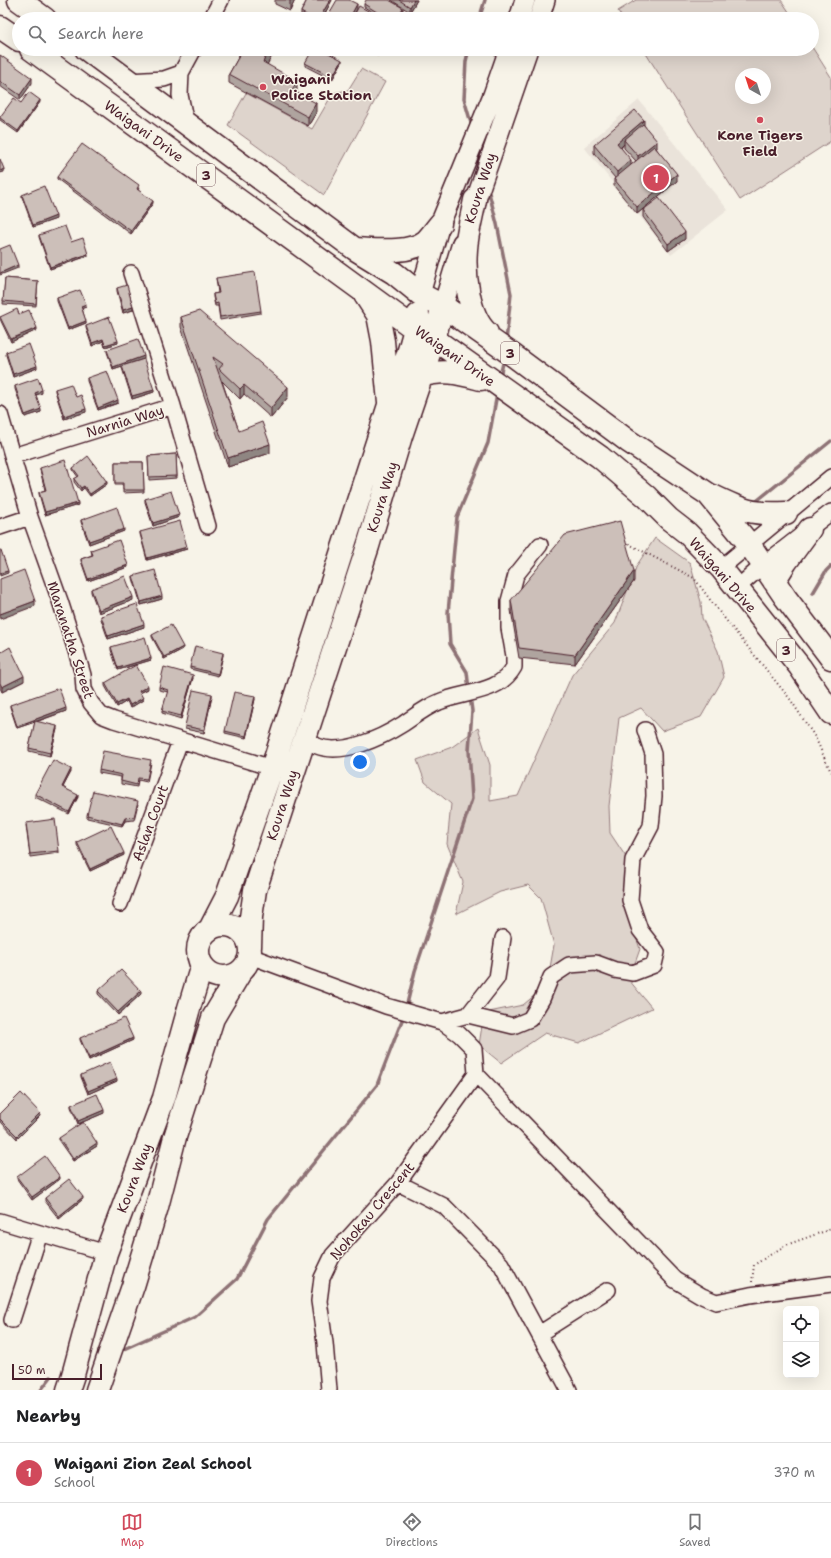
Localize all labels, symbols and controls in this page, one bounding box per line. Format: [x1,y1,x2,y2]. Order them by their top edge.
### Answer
search box [12,12,819,56]
icon: search [26,23,48,45]
text: Search here [58,24,144,44]
north arrow [735,68,771,104]
place label: Waigani Police Station [271,70,372,104]
marker: Waigani Police Station [258,82,268,92]
street label: Waigani Drive [101,96,187,166]
marker: Kone Tigers Field [755,115,765,125]
place label: Kone Tigers Field [717,126,803,160]
street label: Koura Way [460,150,500,226]
pin: 1 [643,163,669,193]
road number: 3 [197,164,215,186]
street label: Waigani Drive [411,322,499,390]
road number: 3 [501,342,519,364]
street label: Narnia Way [84,401,166,441]
street label: Koura Way [363,459,401,535]
street label: Waigani Drive [685,534,761,616]
street label: Maranatha Street [44,579,98,701]
road number: 3 [777,639,795,661]
your location [350,752,370,772]
street label: Koura Way [262,767,302,843]
street label: Aslan Court [128,782,172,864]
street label: Koura Way [112,1140,156,1216]
street label: Nohokau Crescent [326,1158,418,1264]
map controls [783,1306,819,1378]
button: locate [783,1306,819,1342]
button: layers [783,1342,819,1378]
scale bar [12,1362,102,1381]
text: 50 m [18,1363,46,1378]
text: Nearby [16,1405,81,1427]
text: Waigani Zion Zeal School [54,1454,252,1474]
text: 1 [26,1464,32,1481]
text: 370 m [773,1464,815,1481]
text: School [54,1474,95,1491]
tab: Map [121,1511,144,1550]
tab: Directions [385,1511,438,1550]
tab: Saved [679,1511,710,1550]

